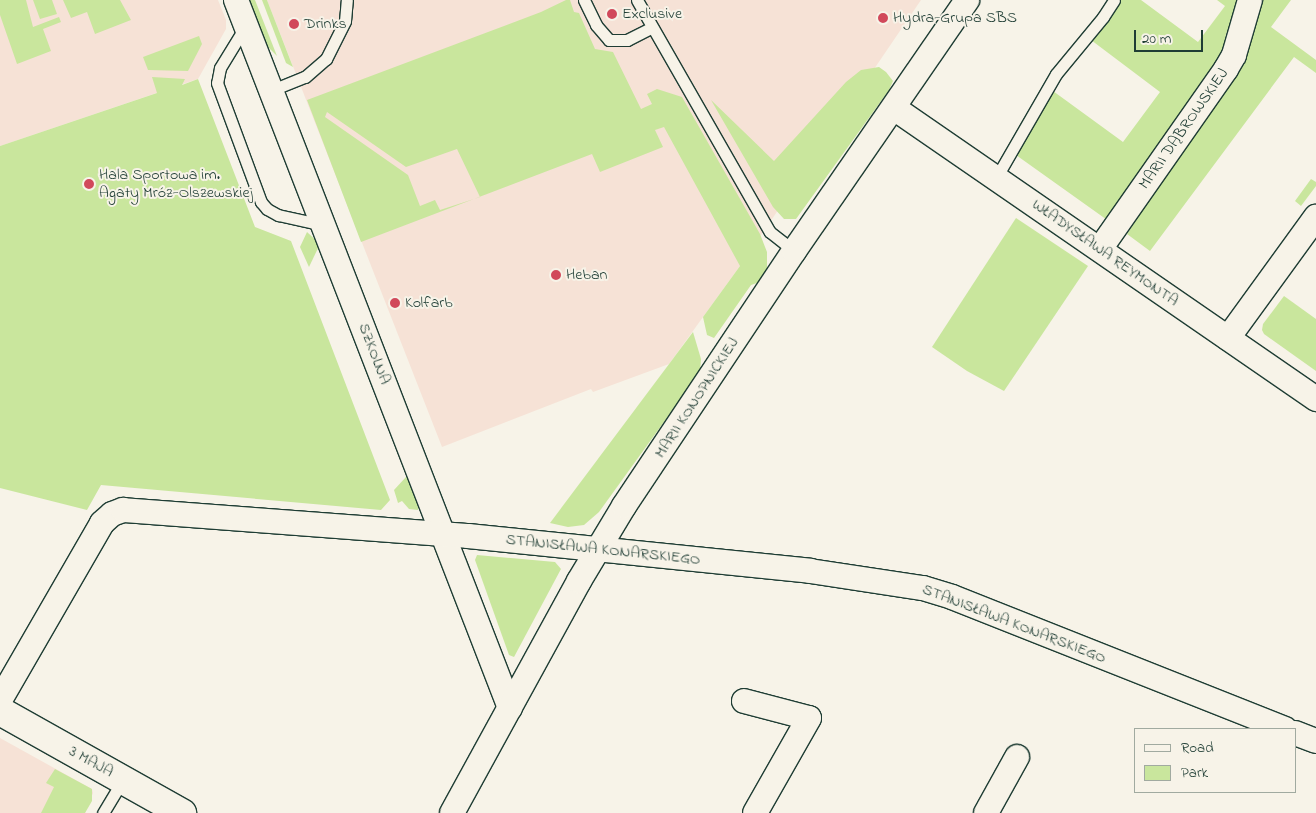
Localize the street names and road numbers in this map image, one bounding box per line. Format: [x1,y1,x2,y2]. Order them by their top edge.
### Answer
street label: MARII DĄBROWSKIEJ [1135,65,1233,193]
street label: WŁADYSŁAWA REYMONTA [1028,195,1182,311]
street label: SZKOLNA [354,321,394,387]
street label: MARII KONOPNICKIEJ [651,334,743,462]
street label: STANISŁAWA KONARSKIEGO [505,530,701,570]
street label: STANISŁAWA KONARSKIEGO [919,580,1109,668]
street label: 3 MAJA [65,742,117,782]

